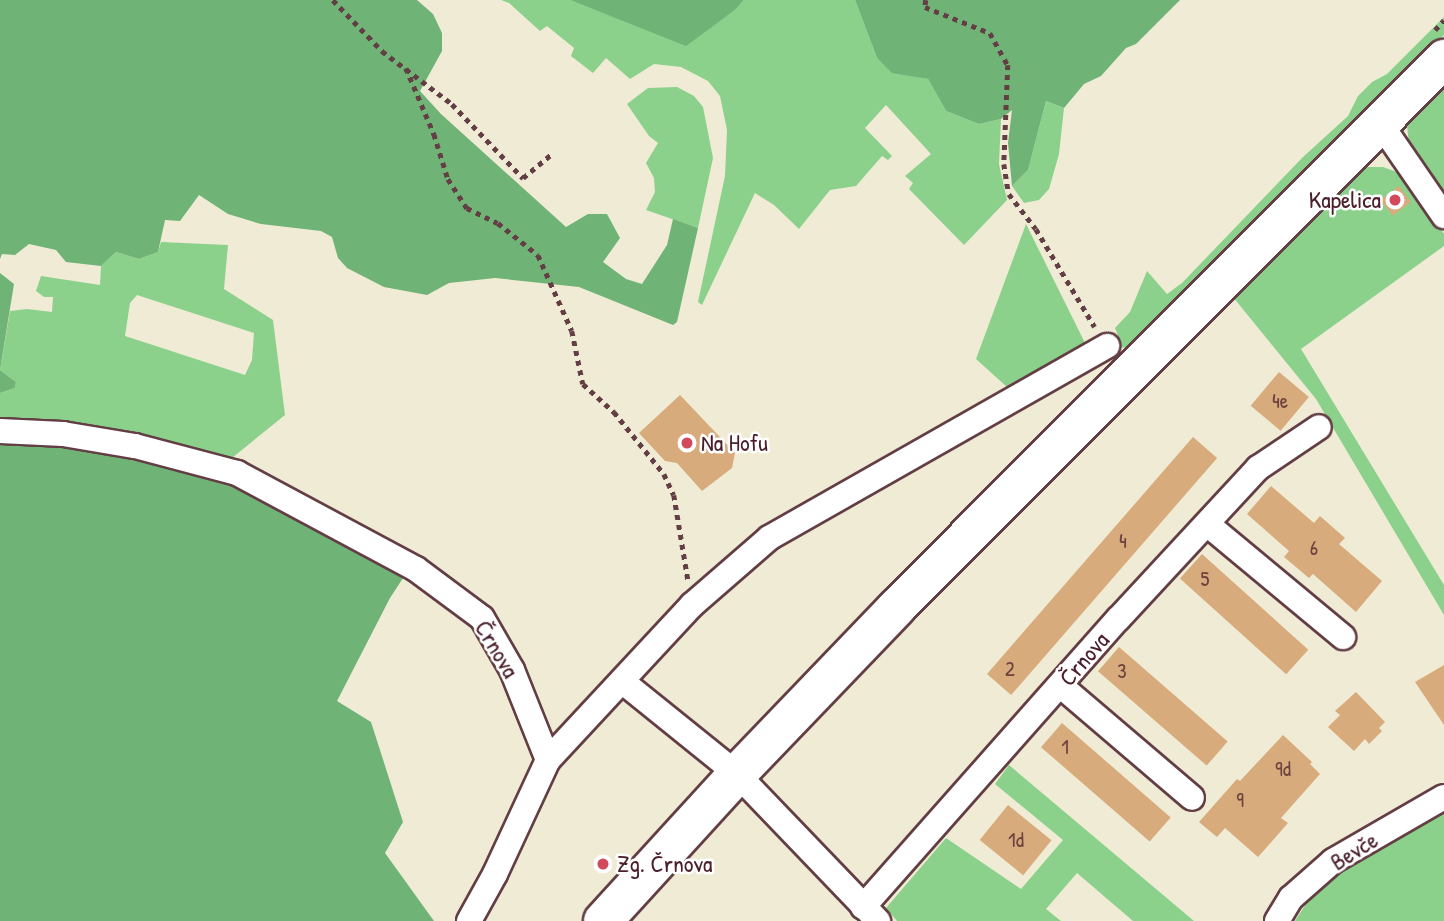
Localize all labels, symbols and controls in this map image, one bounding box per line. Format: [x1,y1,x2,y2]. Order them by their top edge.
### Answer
place label: Kapelica [1309,186,1381,214]
marker: Kapelica [1387,192,1403,208]
house number: 4e [1272,388,1288,414]
place label: Na Hofu [701,429,768,457]
marker: Na Hofu [679,435,695,451]
house number: 4 [1119,528,1127,554]
house number: 6 [1310,535,1318,561]
house number: 5 [1201,566,1209,592]
street label: Črnova [469,615,525,683]
street label: Črnova [1053,626,1115,692]
house number: 2 [1005,656,1015,682]
house number: 3 [1117,658,1127,684]
house number: 1 [1061,734,1069,760]
house number: 9d [1275,756,1291,782]
house number: 9 [1236,787,1244,813]
street label: Bevče [1325,825,1383,877]
house number: 1d [1008,827,1024,853]
place label: Zg. Črnova [617,850,712,878]
marker: Zg. Črnova [595,856,611,872]

